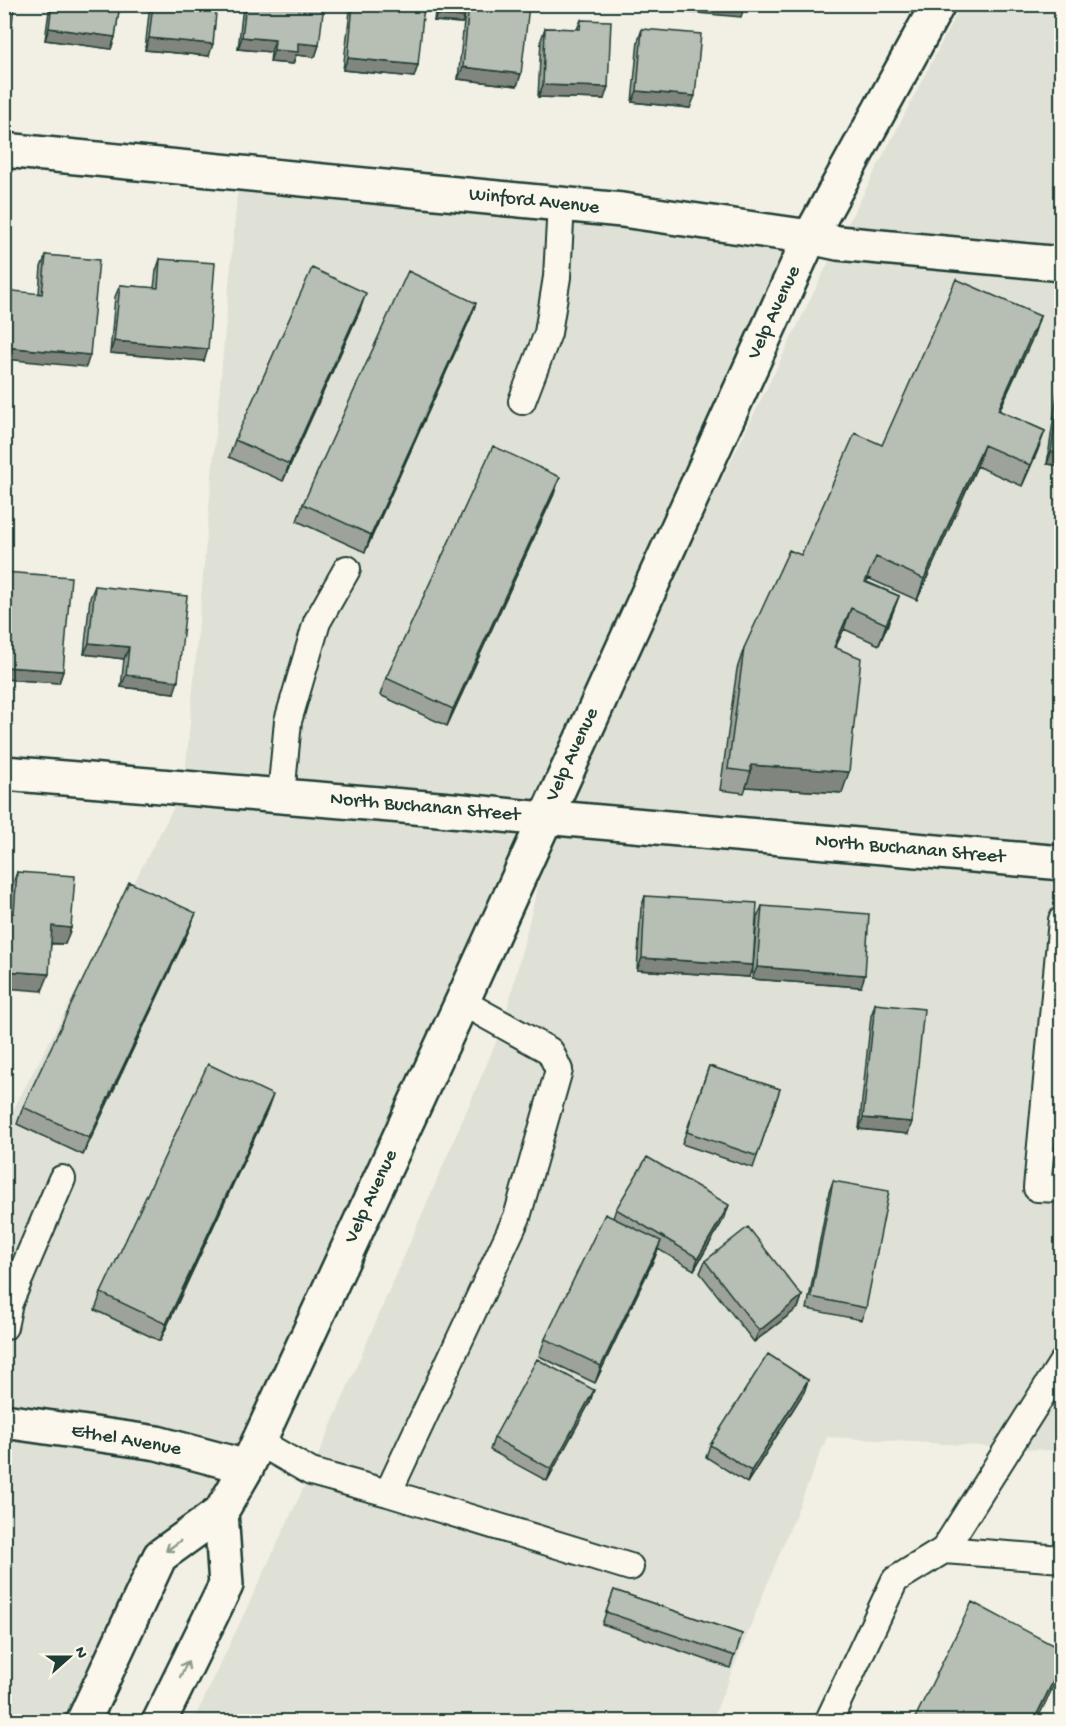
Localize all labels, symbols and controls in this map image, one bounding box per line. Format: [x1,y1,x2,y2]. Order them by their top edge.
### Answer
street label: Winford Avenue [468,184,601,220]
street label: Velp Avenue [743,262,807,364]
street label: Velp Avenue [541,704,605,806]
street label: North Buchanan Street [329,788,523,828]
street label: North Buchanan Street [814,830,1008,870]
street label: Velp Avenue [340,1146,404,1248]
street label: Ethel Avenue [69,1420,183,1462]
one-way arrow [166,1540,182,1552]
north arrow [39,1627,99,1687]
text: N [69,1645,91,1662]
one-way arrow [179,1660,191,1678]

